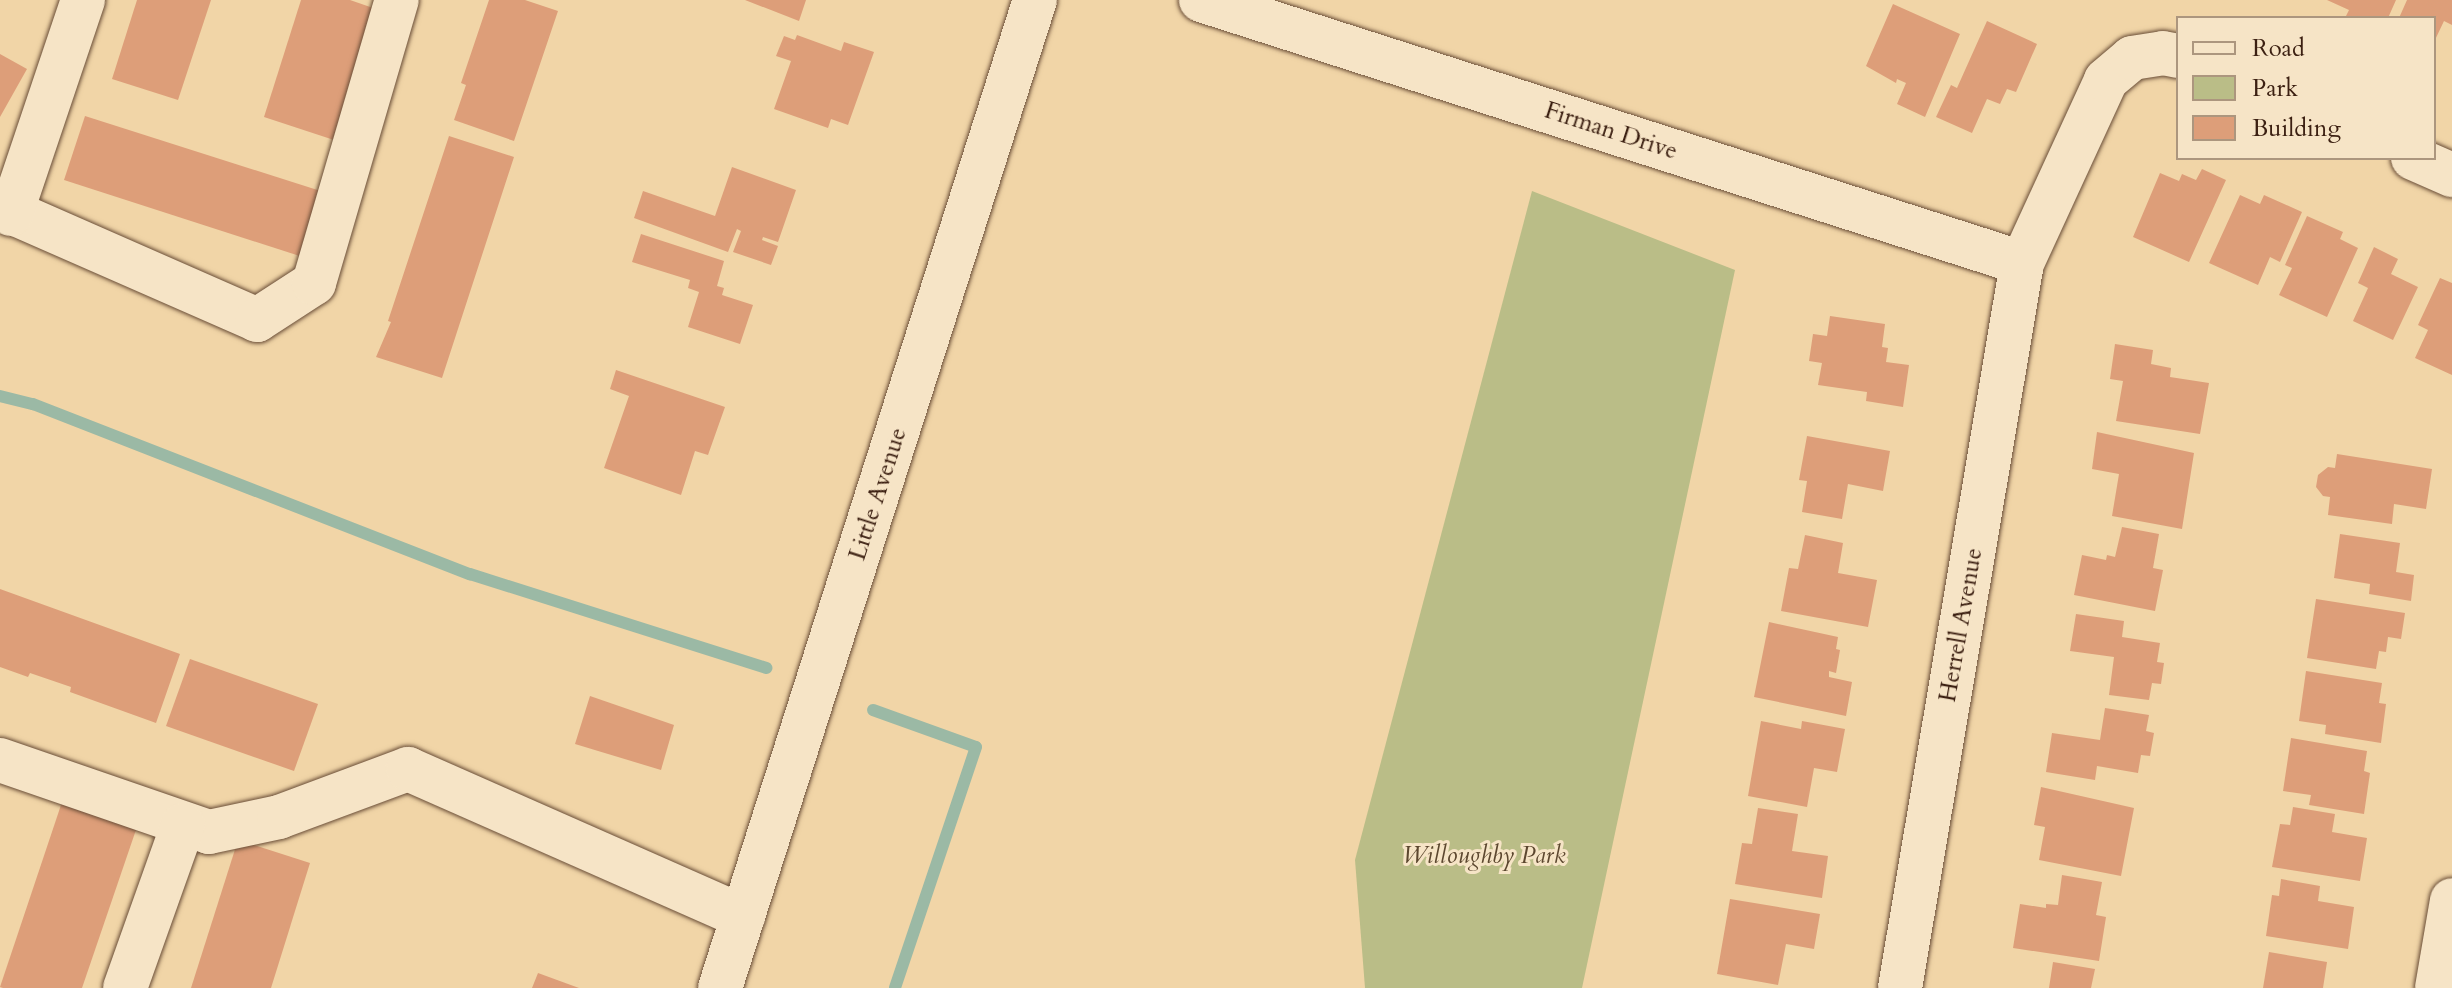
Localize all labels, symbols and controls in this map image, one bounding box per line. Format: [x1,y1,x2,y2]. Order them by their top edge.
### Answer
legend [2176,16,2436,160]
text: Road [2252,32,2305,65]
text: Park [2252,72,2298,105]
street label: Firman Drive [1541,96,1681,166]
text: Building [2252,112,2341,145]
street label: Little Avenue [843,424,913,564]
street label: Herrell Avenue [1933,546,1989,704]
park label: Willoughby Park [1402,842,1566,870]

